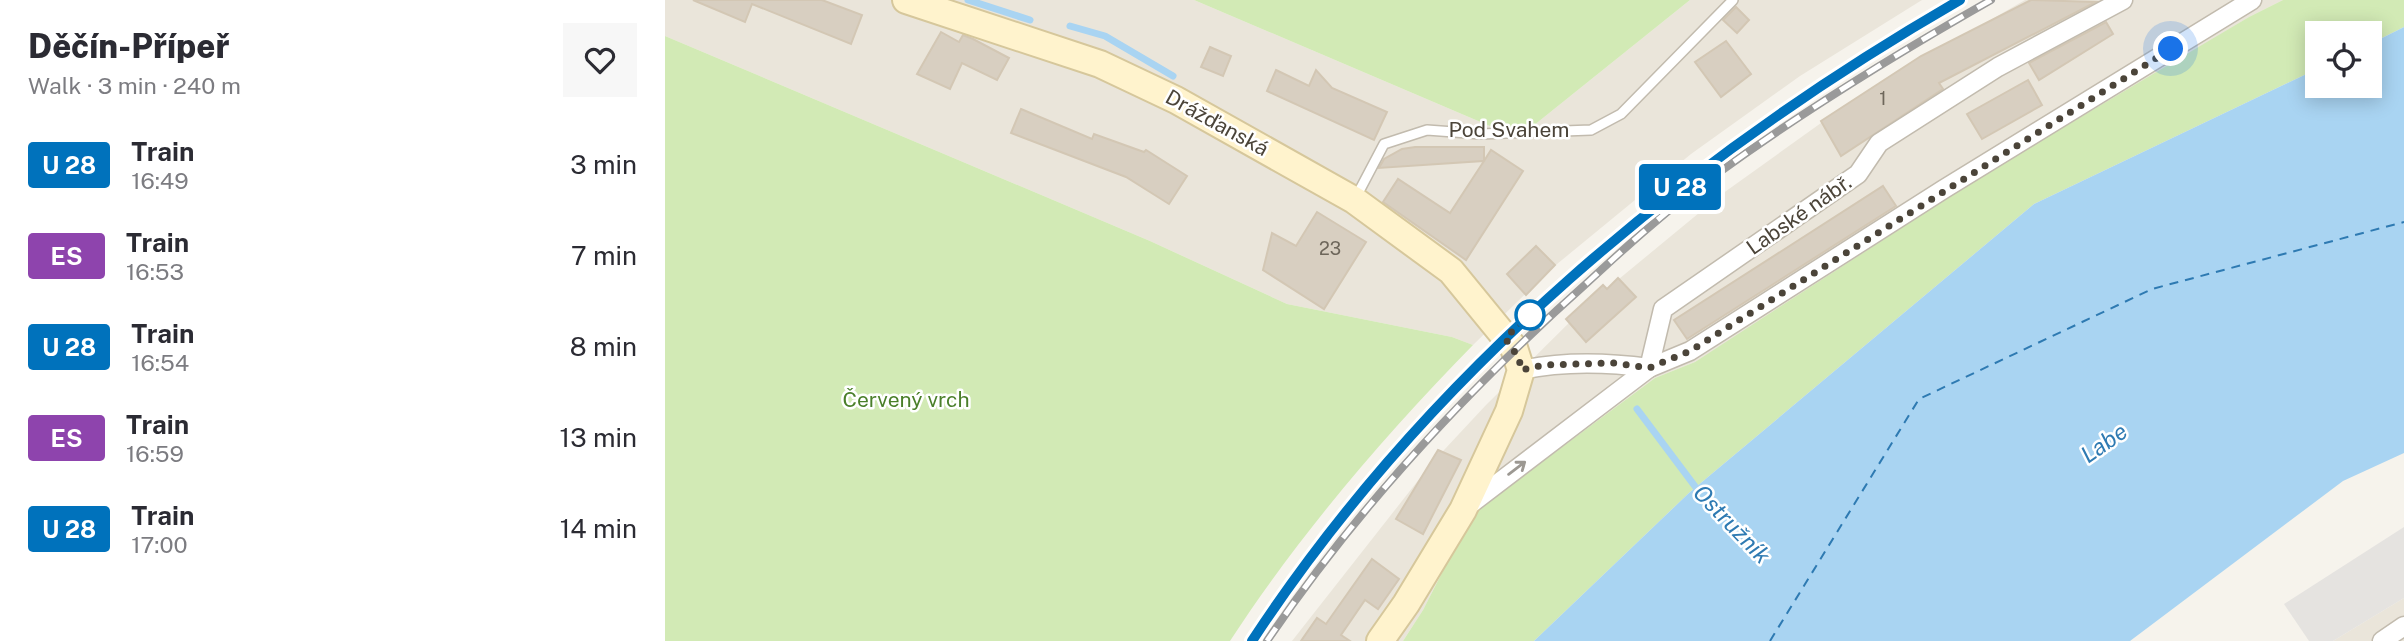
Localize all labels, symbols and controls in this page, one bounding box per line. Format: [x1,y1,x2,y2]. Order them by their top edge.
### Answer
map controls [2305,21,2382,98]
button: locate [2305,21,2382,98]
button: heart [563,23,637,97]
text: Děčín-Přípeř [28,27,229,65]
your location [2153,31,2188,66]
text: Walk · 3 min · 240 m [28,72,241,99]
street label: Drážďanská [1161,84,1273,161]
house number: 1 [1879,88,1887,109]
street label: Pod Svahem [1448,117,1570,142]
text: Train [131,136,194,167]
text: 3 min [570,149,637,180]
text: U 28 [42,151,96,179]
line badge: U 28 [1631,164,1729,210]
text: 16:49 [131,167,189,194]
street label: Labské nábř. [1741,169,1856,260]
text: U 28 [1653,173,1707,201]
text: Train [126,227,189,258]
house number: 23 [1319,238,1341,259]
text: 7 min [571,240,637,271]
text: ES [50,242,83,270]
text: 16:53 [126,258,184,285]
unlabelled marker [1515,300,1545,330]
text: Train [131,318,194,349]
text: 8 min [570,331,637,362]
text: U 28 [42,333,96,361]
text: 16:54 [131,349,189,376]
park label: Červený vrch [842,387,970,412]
text: Train [126,409,189,440]
water label: Labe [2075,417,2132,468]
text: 13 min [560,422,637,453]
text: ES [50,424,83,452]
text: 16:59 [126,440,184,467]
one-way arrow [1508,461,1526,476]
water label: Ostružník [1688,479,1777,569]
text: Train [131,500,194,531]
text: 14 min [560,513,637,544]
text: U 28 [42,515,96,543]
text: 17:00 [131,531,188,558]

